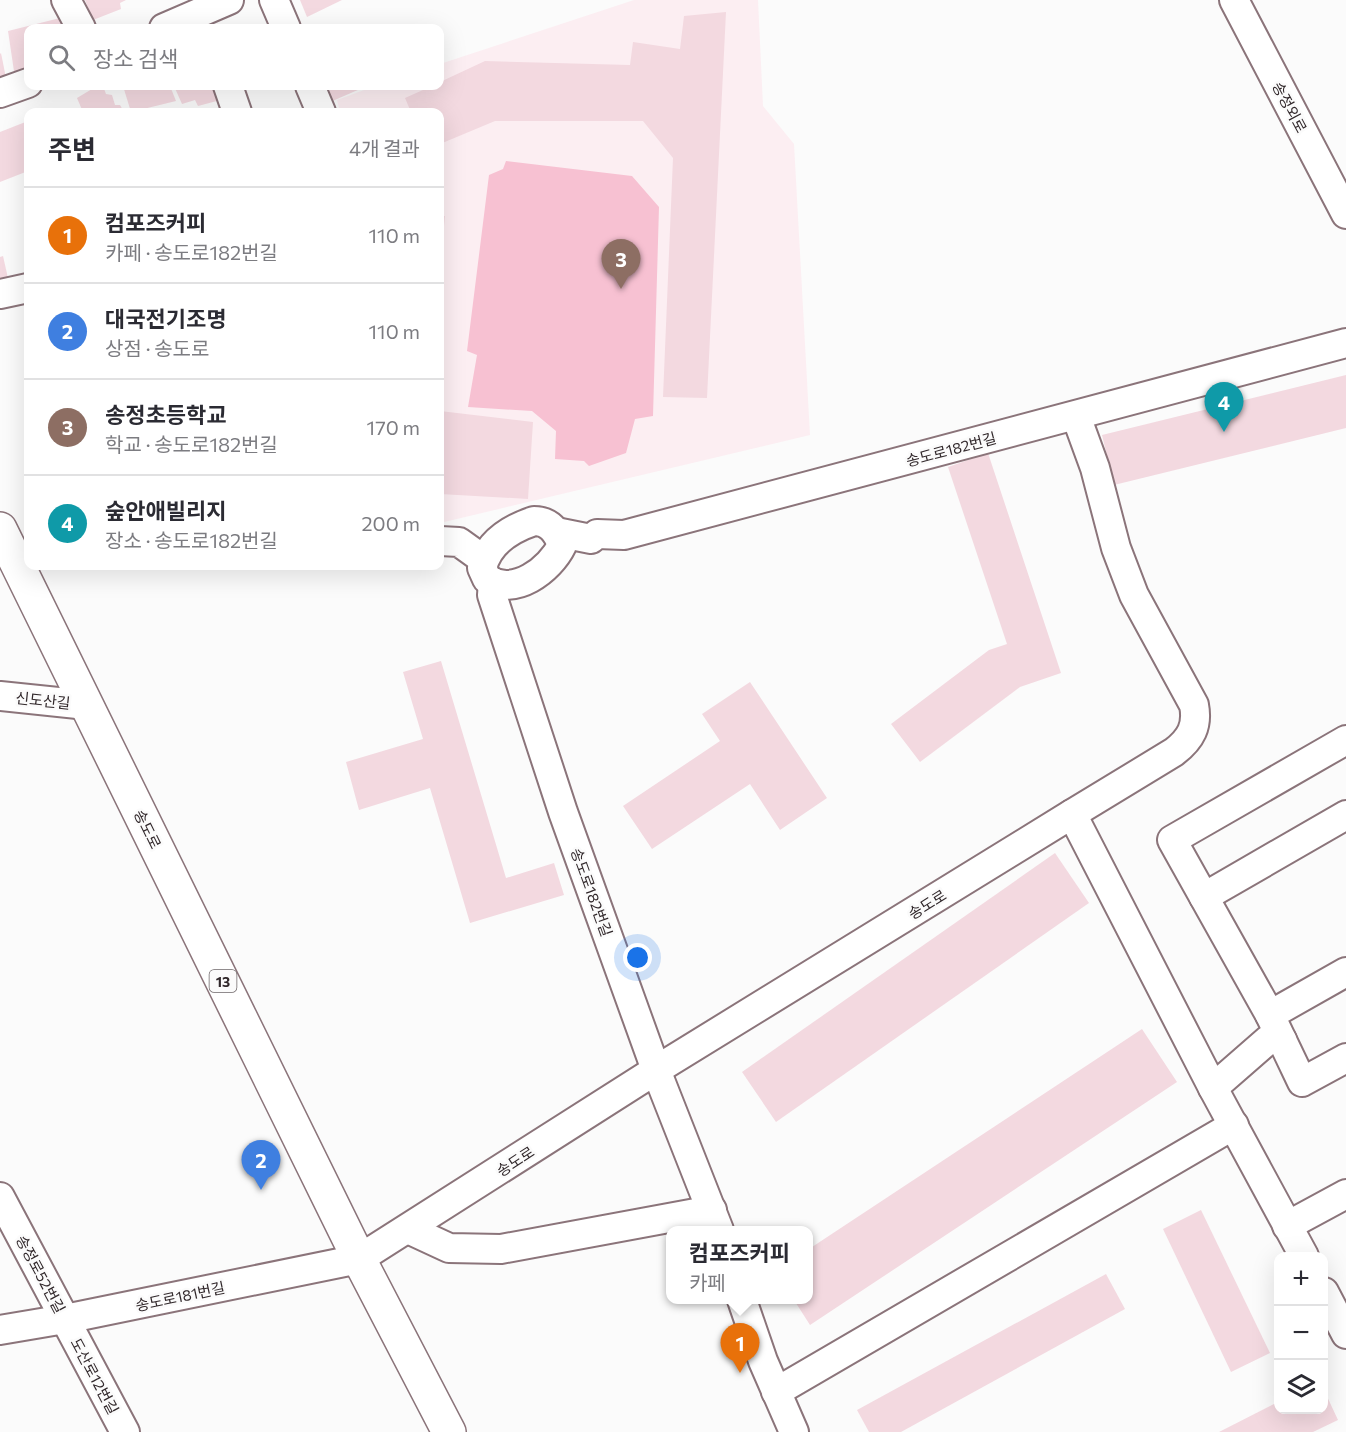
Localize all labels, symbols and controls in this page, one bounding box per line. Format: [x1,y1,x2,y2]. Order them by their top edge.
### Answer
search box [24,24,444,90]
icon: search [45,41,78,74]
text: 장소 검색 [93,45,178,72]
street label: 송정외로 [1269,78,1311,136]
text: 주변 [48,133,96,164]
text: 4개 결과 [349,136,420,160]
text: 컴포즈커피 [105,209,206,236]
text: 1 [63,223,72,247]
text: 110 m [369,223,420,247]
text: 카페 · 송도로182번길 [105,240,278,264]
pin: 3 [602,240,640,289]
text: 대국전기조명 [105,305,226,332]
text: 2 [62,319,73,343]
text: 110 m [369,319,420,343]
text: 상점 · 송도로 [105,336,209,360]
pin: 4 [1204,382,1244,432]
text: 송정초등학교 [105,401,226,428]
text: 3 [62,415,73,439]
text: 170 m [367,415,420,439]
street label: 송도로182번길 [904,428,998,470]
text: 학교 · 송도로182번길 [105,432,278,456]
text: 숲안애빌리지 [105,497,226,524]
text: 4 [61,511,74,535]
text: 200 m [362,511,420,535]
text: 장소 · 송도로182번길 [105,528,278,552]
street label: 신도산길 [15,688,71,712]
street label: 송도로 [131,806,165,852]
street label: 송도로182번길 [568,845,616,939]
street label: 송도로 [905,885,949,923]
your location [623,943,652,972]
road number: 13 [210,970,236,992]
pin: 2 [242,1140,280,1190]
street label: 송도로 [493,1142,537,1180]
popup [666,1226,813,1304]
street label: 송정로52번길 [13,1232,69,1316]
text: 컴포즈커피 [689,1239,790,1266]
map controls [1274,1252,1328,1414]
button: + [1274,1252,1328,1306]
text: 카페 [689,1270,726,1294]
street label: 송도로181번길 [134,1278,226,1314]
button: − [1274,1306,1328,1360]
pin: 1 [720,1324,760,1373]
street label: 도산로12번길 [67,1335,123,1417]
button: layers [1274,1360,1328,1414]

